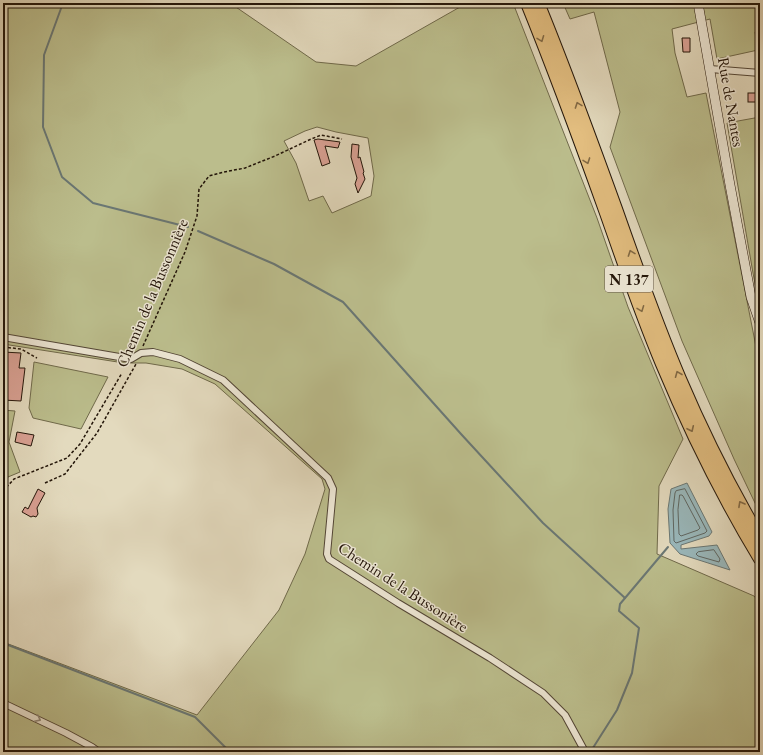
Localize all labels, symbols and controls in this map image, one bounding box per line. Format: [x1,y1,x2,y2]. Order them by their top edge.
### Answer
one-way arrow [537,36,545,43]
street label: Rue de Nantes [713,55,749,149]
one-way arrow [574,101,582,108]
one-way arrow [582,157,591,164]
street label: Chemin de la Bussonnière [111,215,193,371]
one-way arrow [628,250,636,257]
road number: N 137 [605,266,653,292]
one-way arrow [636,306,644,313]
one-way arrow [675,371,683,379]
one-way arrow [686,425,694,433]
one-way arrow [738,501,745,508]
street label: Chemin de la Bussonière [334,537,472,637]
one-way arrow [34,714,41,722]

